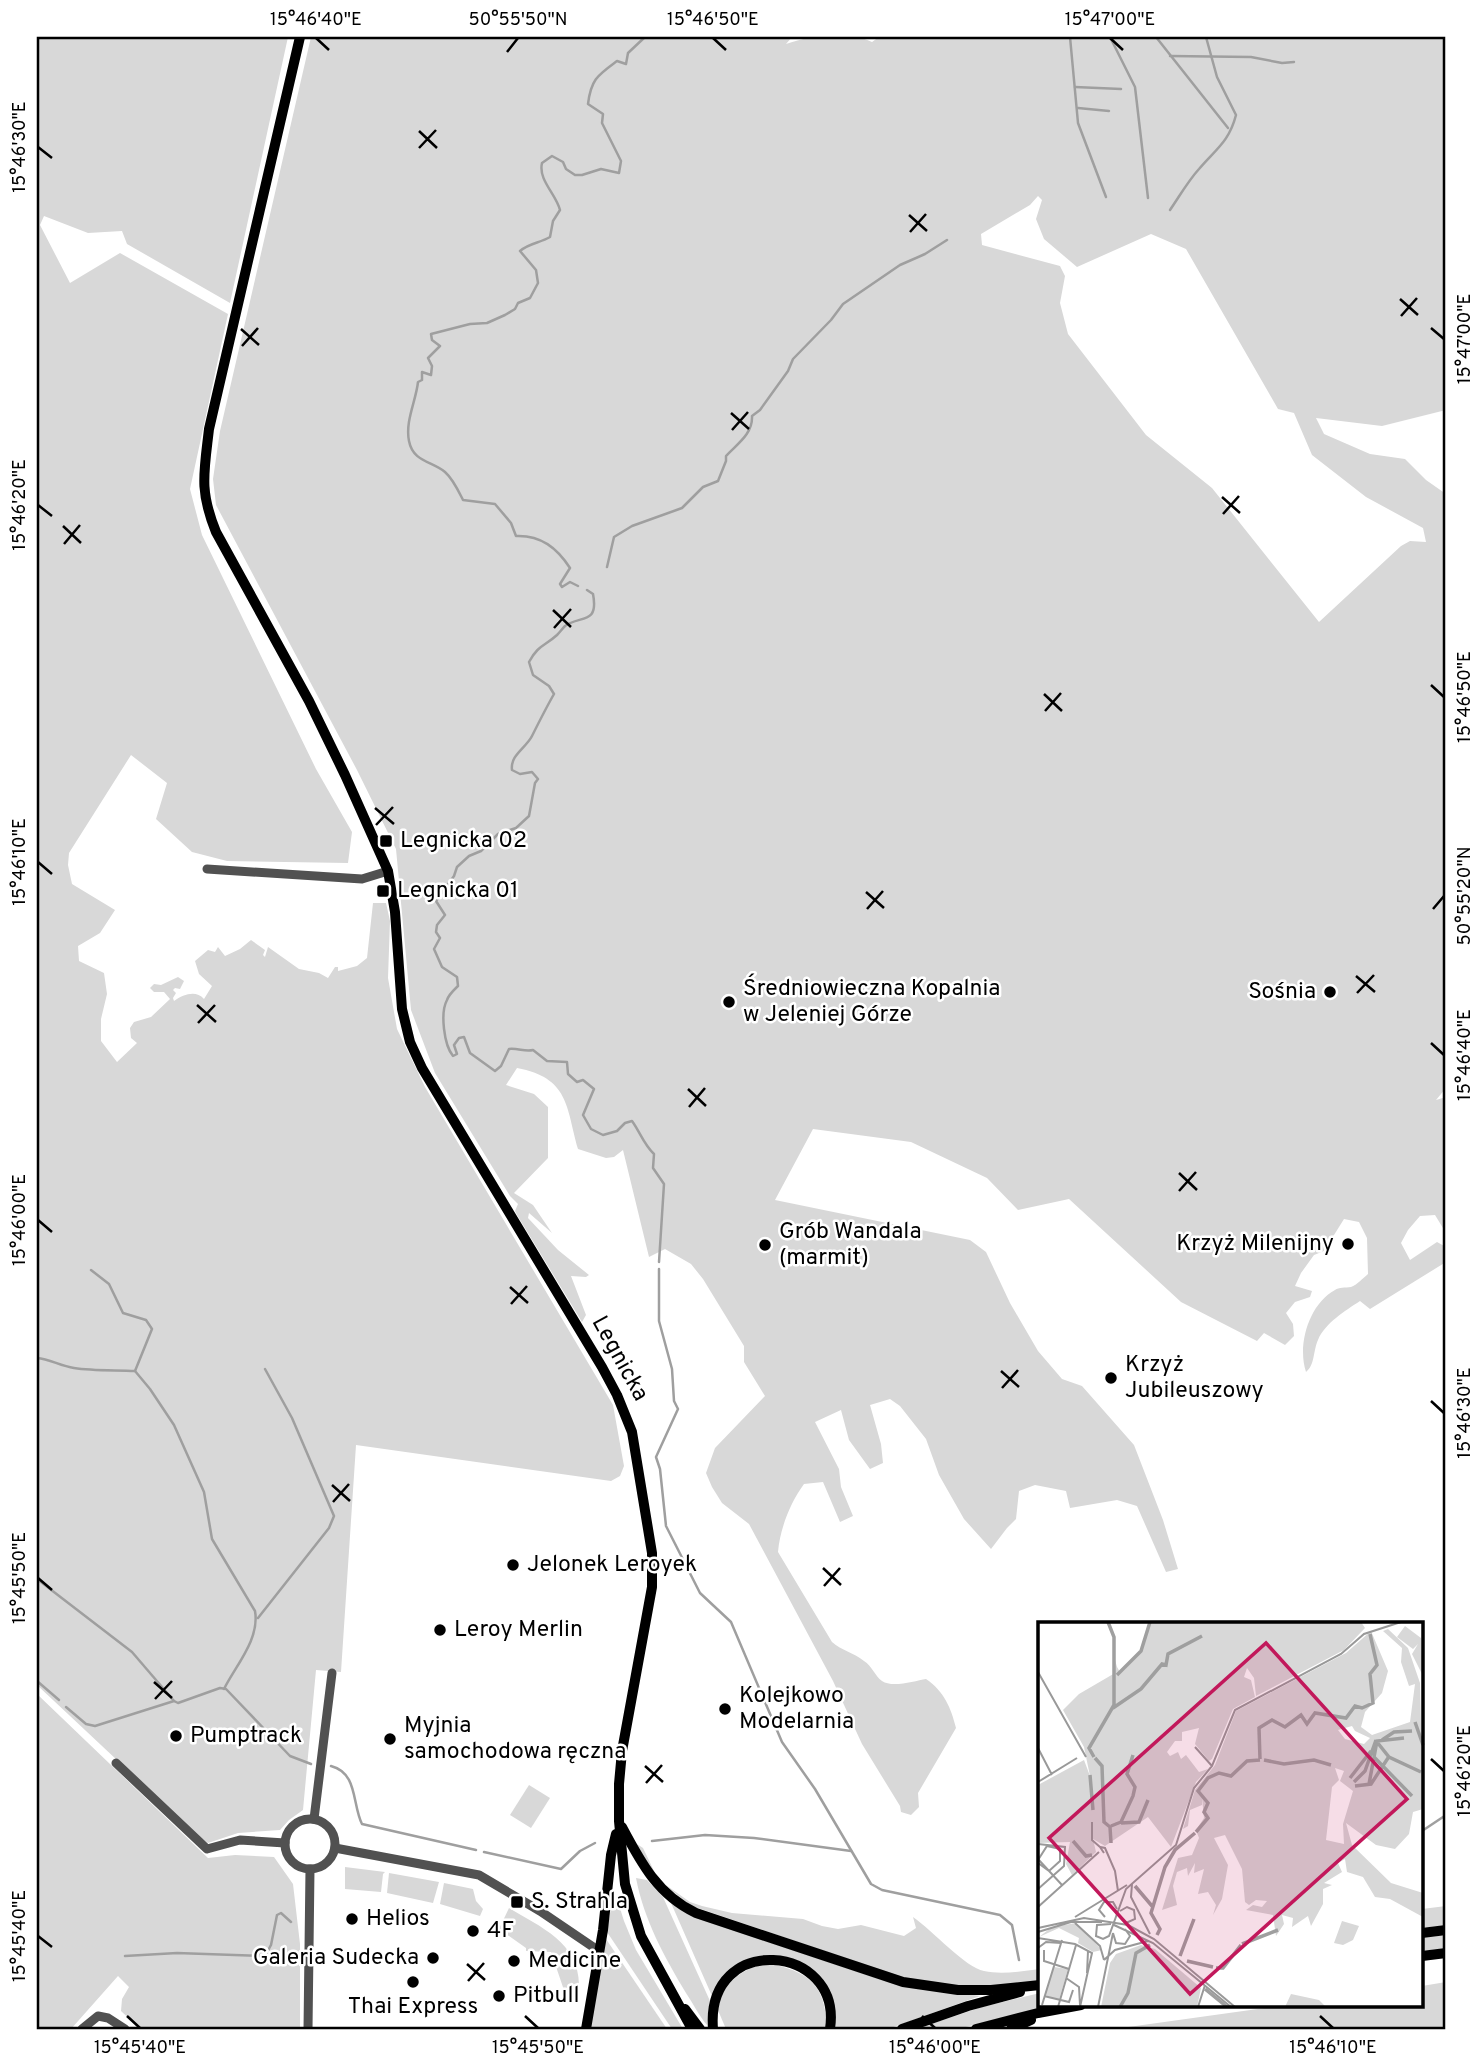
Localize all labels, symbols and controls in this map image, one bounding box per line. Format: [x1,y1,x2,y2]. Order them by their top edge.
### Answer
text: 15°46'40"E [270,9,362,32]
text: 50°55'50"N [469,9,567,32]
text: 15°46'50"E [667,9,759,32]
text: 15°47'00"E [1065,9,1155,32]
text: 15°46'30"E [9,101,32,193]
text: 15°47'00"E [1454,294,1477,384]
text: 15°46'20"E [9,459,32,551]
text: 15°46'50"E [1454,651,1477,743]
text: 15°46'10"E [9,818,32,906]
place label: Legnicka 02 [400,827,527,856]
marker: Legnicka 02 [378,833,394,849]
text: 50°55'20"N [1454,847,1477,945]
place label: Legnicka 01 [397,877,519,906]
marker: Legnicka 01 [375,883,391,899]
place label: Średniowieczna Kopalnia w Jeleniej Górze [743,973,1000,1030]
place label: Sośnia [1248,978,1316,1007]
marker: Sośnia [1322,984,1338,1000]
marker: Średniowieczna Kopalnia w Jeleniej Górze [721,994,737,1010]
text: 15°46'40"E [1454,1009,1477,1101]
text: 15°46'00"E [9,1174,32,1266]
place label: Grób Wandala (marmit) [779,1218,921,1273]
place label: Krzyż Milenijny [1176,1230,1334,1259]
marker: Krzyż Milenijny [1340,1236,1356,1252]
marker: Grób Wandala (marmit) [757,1237,773,1253]
street label: Legnicka [584,1311,654,1407]
place label: Krzyż Jubileuszowy [1125,1351,1264,1406]
text: 15°46'30"E [1454,1367,1477,1459]
marker: Krzyż Jubileuszowy [1103,1370,1119,1386]
text: 15°45'50"E [9,1532,32,1624]
place label: Jelonek Leroyek [527,1551,697,1580]
marker: Jelonek Leroyek [505,1557,521,1573]
place label: Leroy Merlin [454,1616,583,1645]
marker: Leroy Merlin [432,1622,448,1638]
inset map [1038,1622,1424,2007]
place label: Kolejkowo Modelarnia [739,1682,854,1737]
marker: Kolejkowo Modelarnia [717,1701,733,1717]
place label: Myjnia samochodowa ręczna [404,1712,626,1767]
place label: Pumptrack [190,1722,302,1751]
text: 15°46'20"E [1454,1725,1477,1817]
marker: Pumptrack [168,1728,184,1744]
marker: Myjnia samochodowa ręczna [382,1731,398,1747]
place label: S. Strahla [531,1888,628,1917]
text: 15°45'40"E [9,1890,32,1982]
marker: S. Strahla [509,1894,525,1910]
place label: Helios [366,1905,430,1934]
marker: Helios [344,1911,360,1927]
place label: 4F [487,1917,514,1946]
marker: 4F [465,1923,481,1939]
place label: Galeria Sudecka [253,1944,419,1973]
place label: Medicine [528,1947,621,1976]
marker: Galeria Sudecka [425,1950,441,1966]
marker: Medicine [506,1953,522,1969]
marker: Thai Express [405,1974,421,1990]
place label: Pitbull [513,1982,580,2011]
marker: Pitbull [491,1988,507,2004]
place label: Thai Express [348,1993,478,2022]
text: 15°45'40"E [94,2037,186,2060]
text: 15°45'50"E [492,2037,584,2060]
text: 15°46'00"E [889,2037,981,2060]
text: 15°46'10"E [1289,2037,1377,2060]

